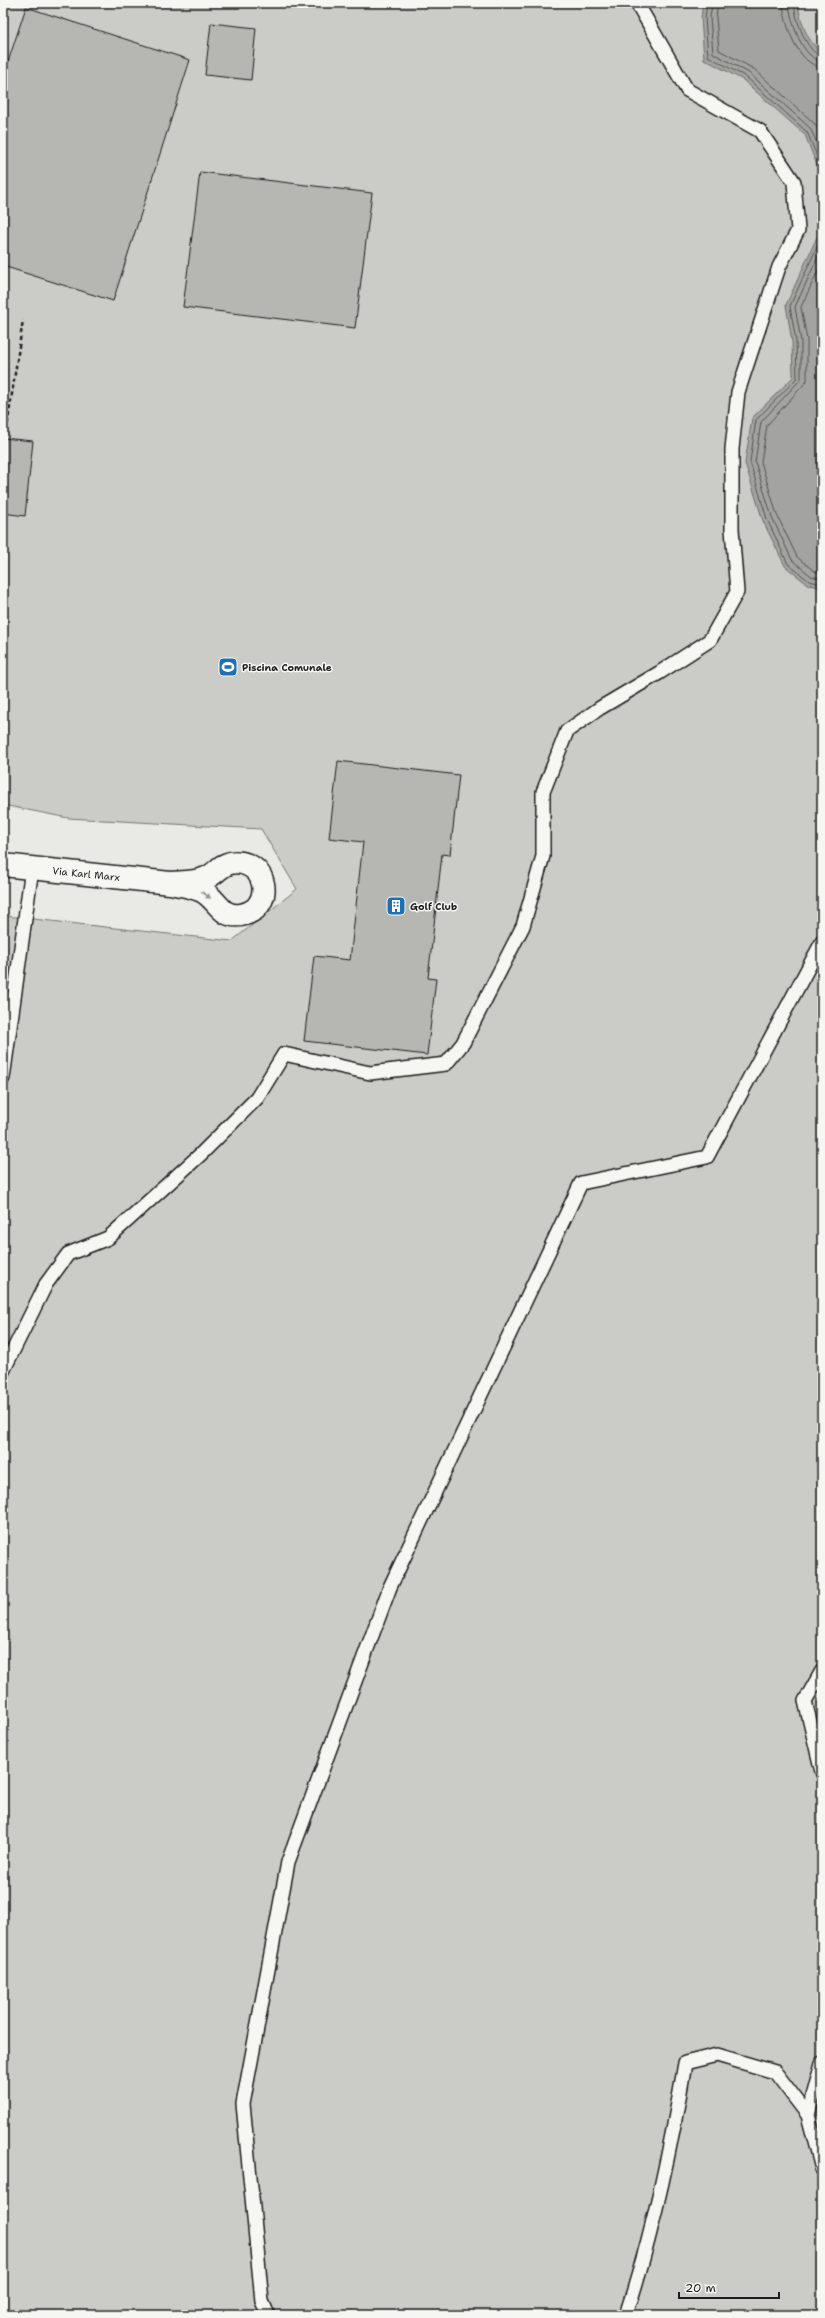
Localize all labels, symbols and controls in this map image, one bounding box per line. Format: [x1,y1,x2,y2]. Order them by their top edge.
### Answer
sports icon: Piscina Comunale [217,656,239,678]
place label: Piscina Comunale [242,661,332,674]
street label: Via Karl Marx [52,864,120,884]
one-way arrow [201,891,211,899]
building icon: Golf Club [385,895,407,917]
place label: Golf Club [410,900,457,913]
scale bar [679,2274,779,2300]
text: 20 m [685,2280,716,2296]

